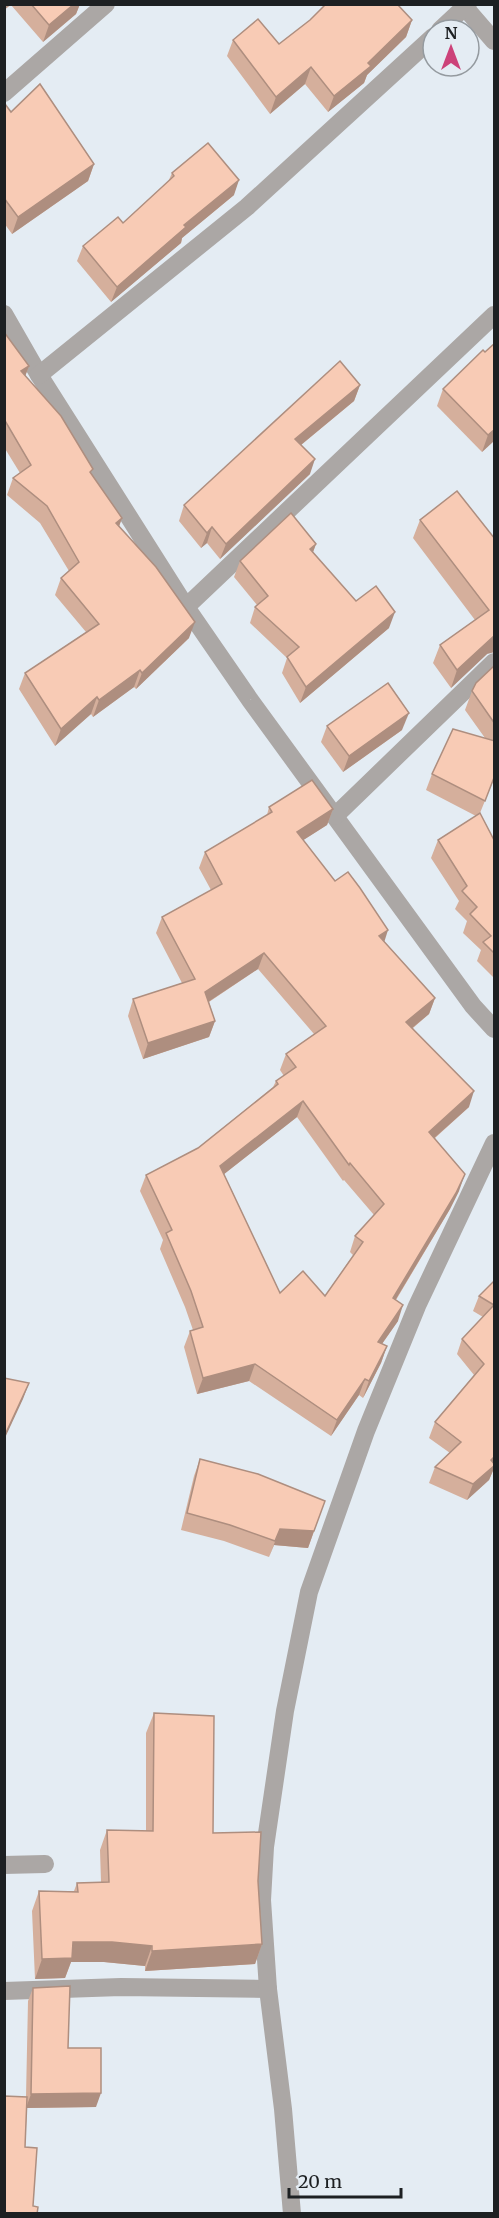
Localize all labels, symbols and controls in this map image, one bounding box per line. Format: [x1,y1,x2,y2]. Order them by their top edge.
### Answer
north arrow [421,18,481,78]
text: N [445,23,458,43]
scale bar [289,2161,402,2199]
text: 20 m [298,2170,342,2193]

